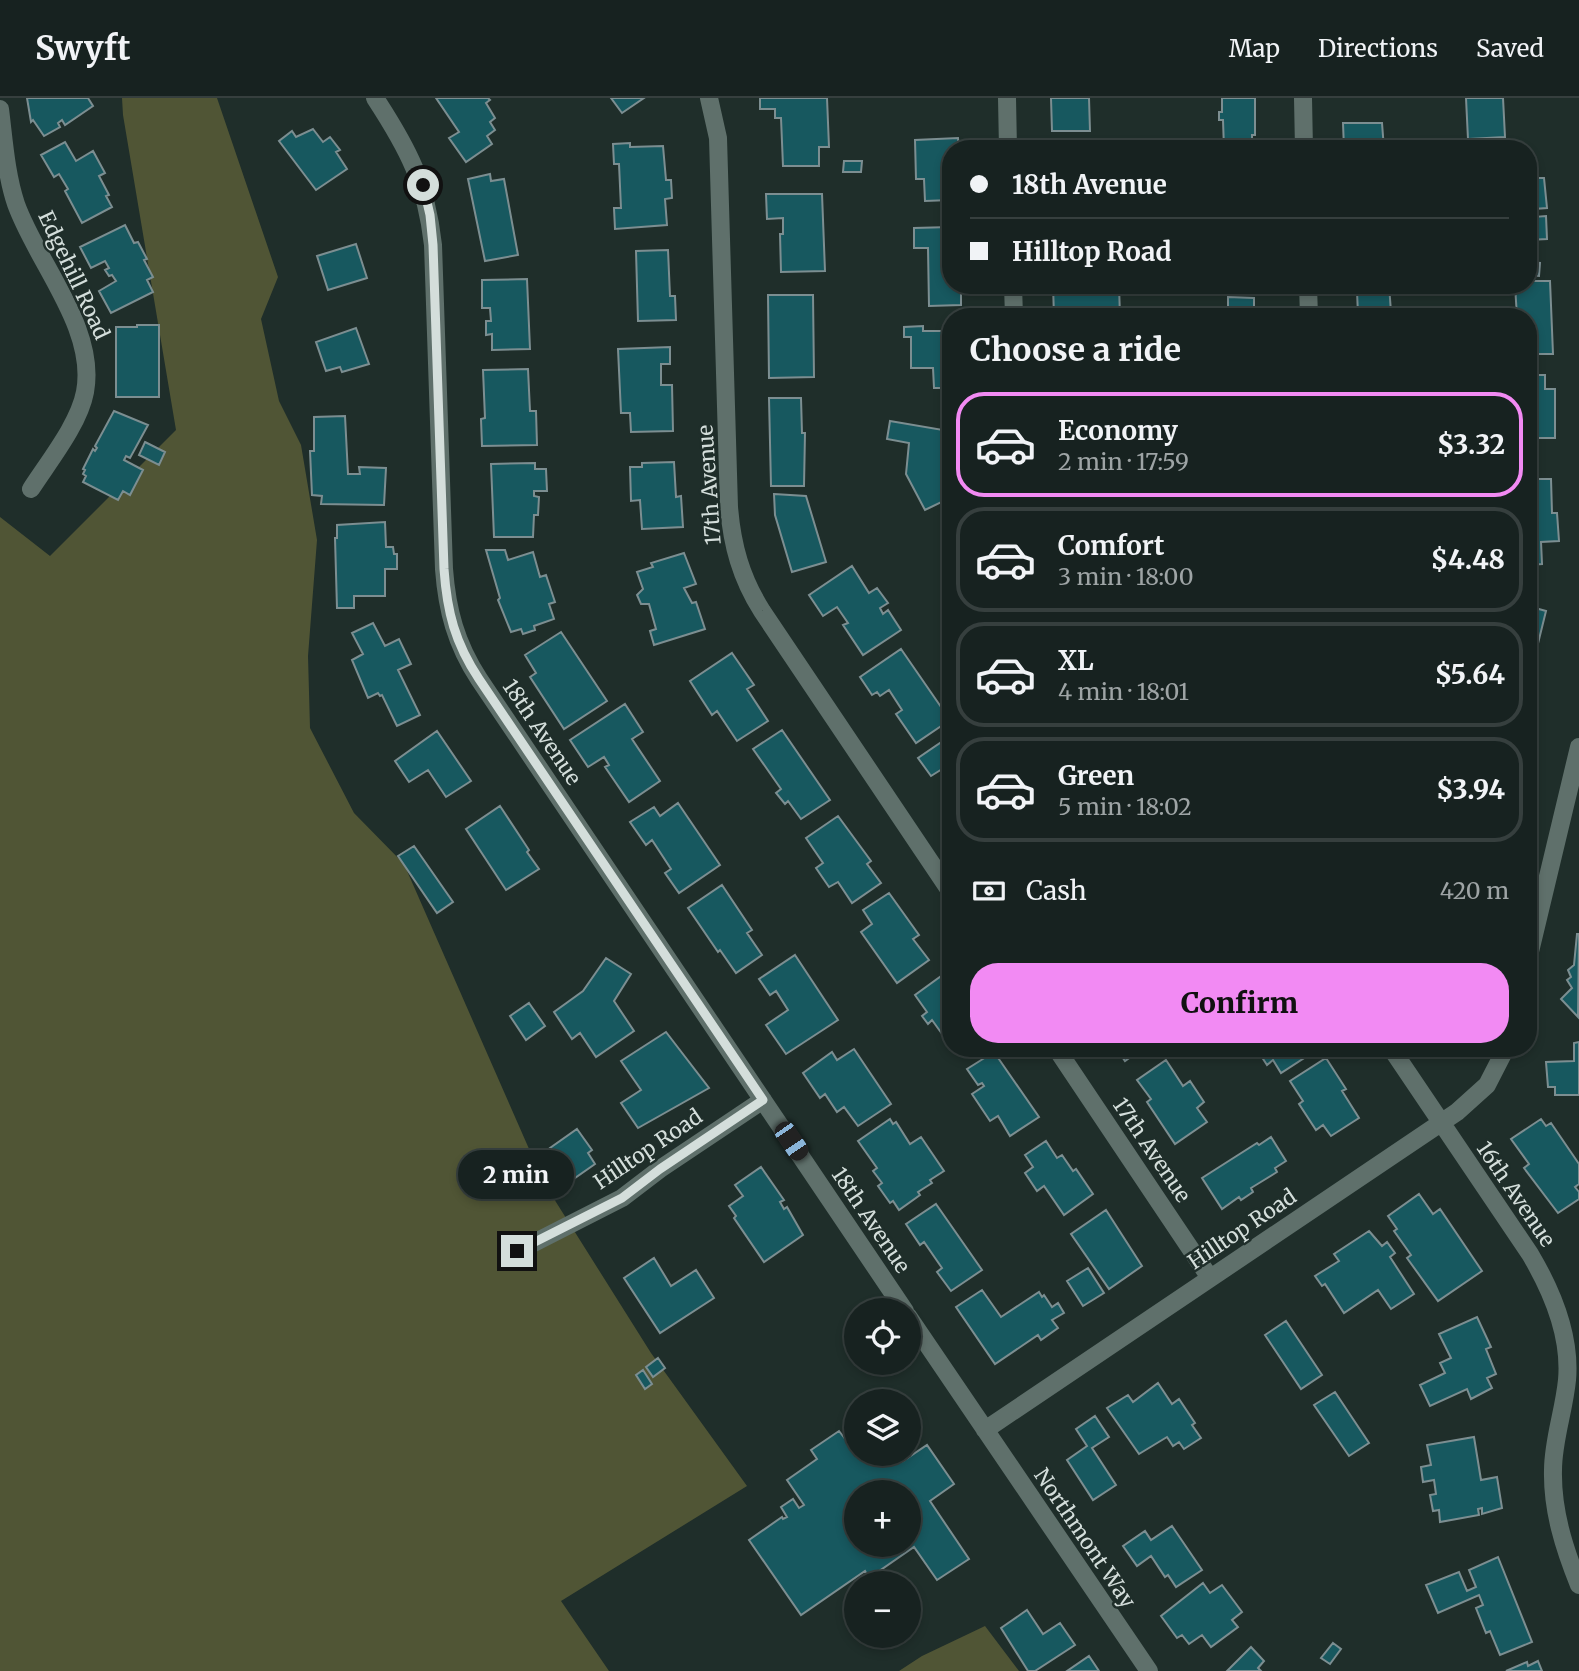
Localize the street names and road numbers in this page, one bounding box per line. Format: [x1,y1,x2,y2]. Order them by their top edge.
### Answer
street label: Edgehill Road [32,206,116,344]
street label: 17th Avenue [691,424,727,546]
street label: 18th Avenue [497,674,587,790]
street label: 17th Avenue [1107,1092,1197,1208]
street label: Hilltop Road [589,1103,708,1195]
street label: 16th Avenue [1471,1136,1561,1252]
street label: 18th Avenue [826,1162,916,1278]
street label: Hilltop Road [1183,1183,1302,1275]
street label: Northmont Way [1028,1463,1142,1614]

